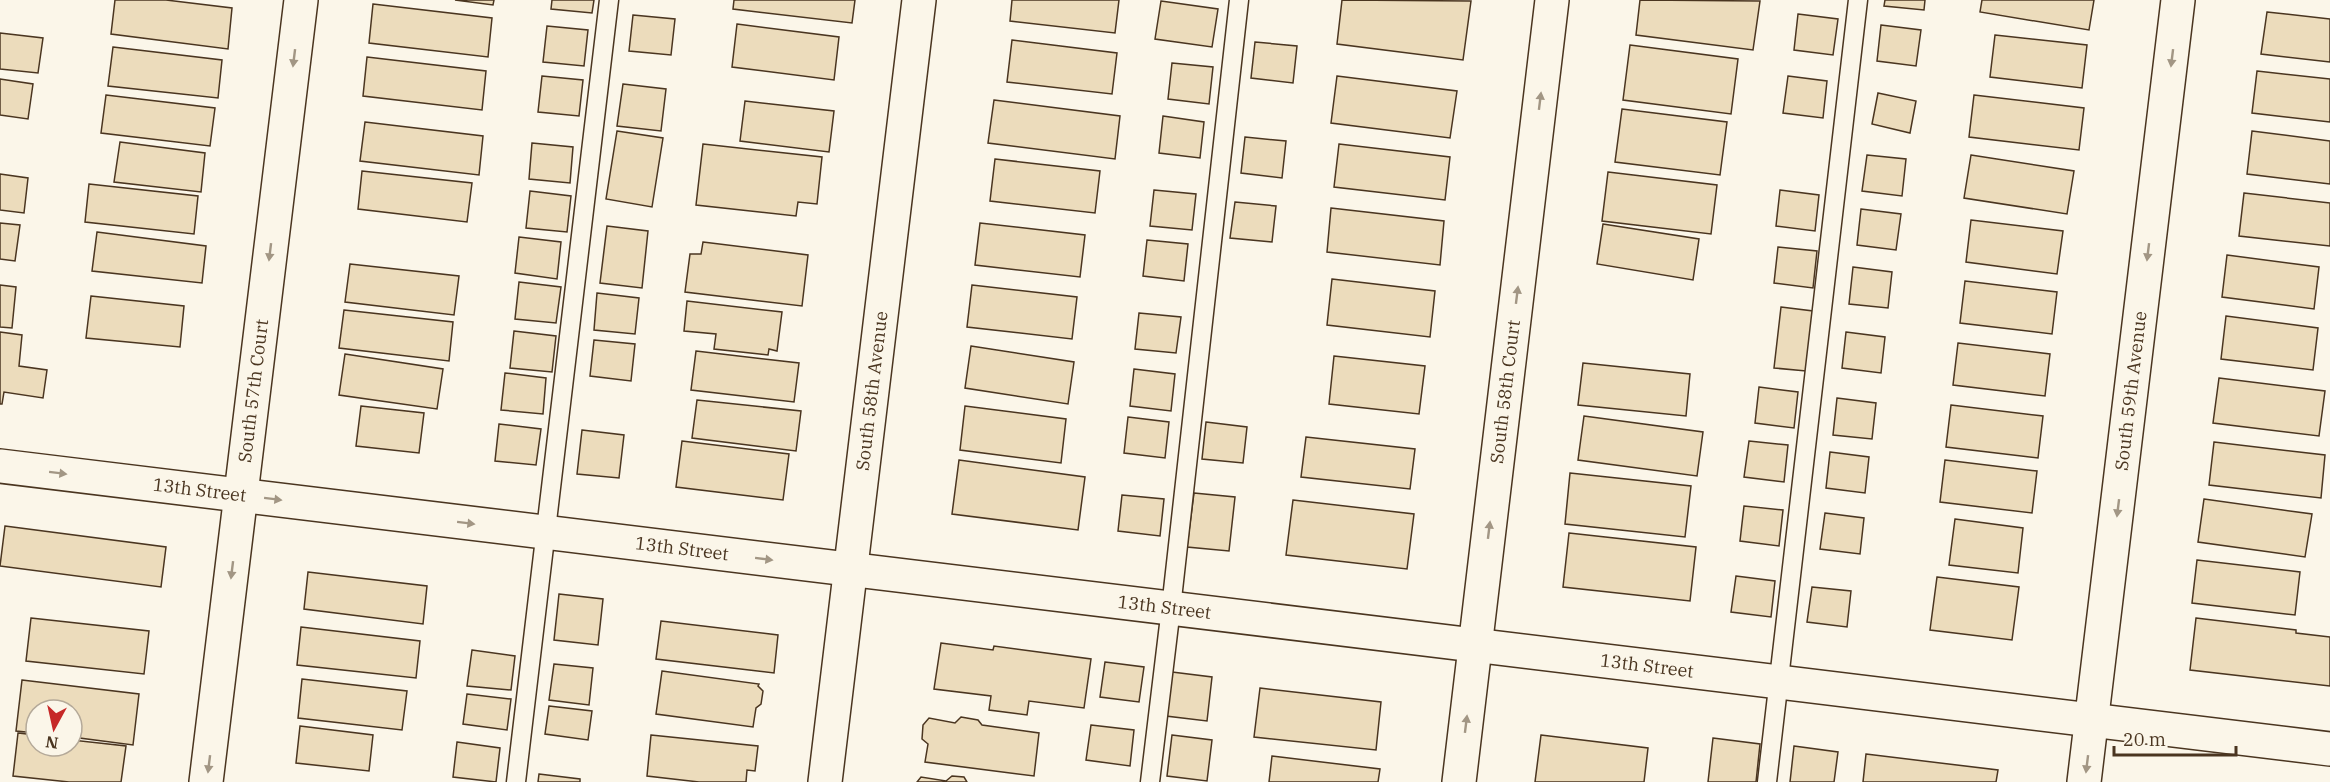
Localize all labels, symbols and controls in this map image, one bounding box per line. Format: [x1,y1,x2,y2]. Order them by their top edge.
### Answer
one-way arrow [289,49,298,68]
one-way arrow [2167,49,2176,68]
one-way arrow [1535,92,1544,111]
one-way arrow [266,242,275,261]
one-way arrow [2144,242,2153,261]
one-way arrow [1512,285,1521,304]
street label: South 58th Avenue [851,310,893,472]
street label: South 59th Avenue [2110,310,2152,472]
street label: South 57th Court [233,318,273,464]
street label: South 58th Court [1485,319,1525,465]
one-way arrow [49,469,68,478]
street label: 13th Street [152,473,248,507]
one-way arrow [263,495,282,504]
one-way arrow [2113,498,2122,517]
one-way arrow [457,518,476,528]
one-way arrow [1484,521,1493,540]
street label: 13th Street [634,531,730,565]
one-way arrow [755,554,774,563]
one-way arrow [227,561,237,580]
street label: 13th Street [1116,590,1213,624]
street label: 13th Street [1599,648,1695,683]
north arrow [24,698,84,758]
one-way arrow [1461,714,1470,733]
scale bar [2114,719,2236,757]
text: 20 m [2123,728,2166,751]
text: N [44,732,60,754]
one-way arrow [204,755,213,774]
one-way arrow [2082,755,2091,774]

